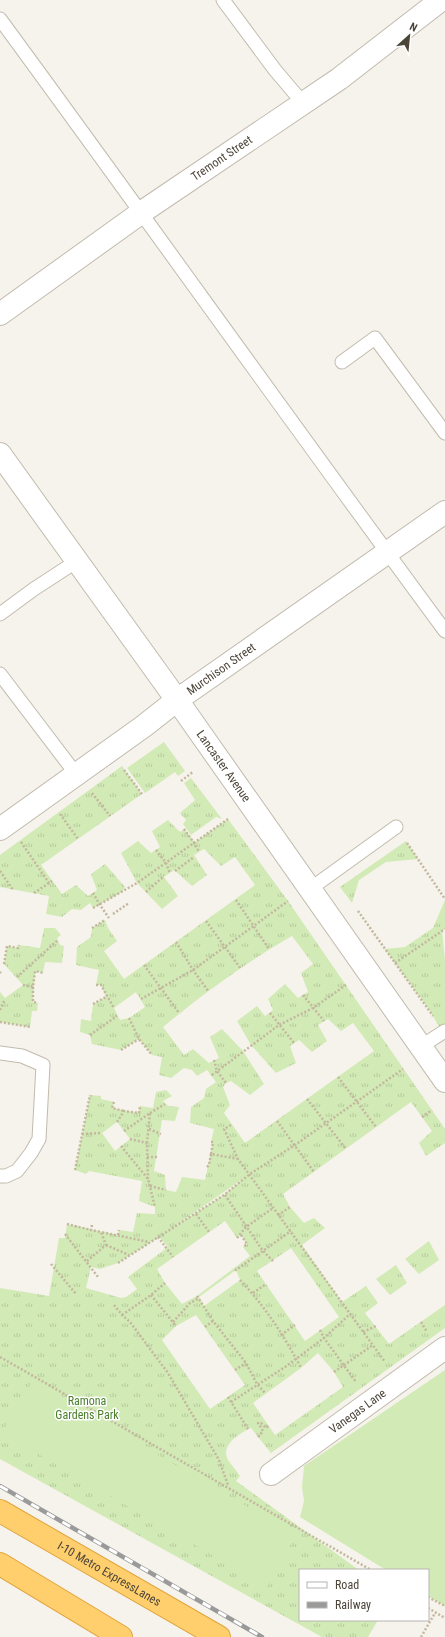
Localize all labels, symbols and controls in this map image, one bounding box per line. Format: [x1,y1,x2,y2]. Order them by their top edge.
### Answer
north arrow [389,16,429,56]
text: N [407,20,419,35]
street label: Tremont Street [189,132,255,184]
street label: Murchison Street [184,640,259,698]
street label: Lancaster Avenue [194,728,254,805]
street label: Vanegas Lane [327,1386,389,1436]
park label: Ramona Gardens Park [55,1394,119,1422]
street label: I-10 Metro ExpressLanes [55,1539,163,1609]
legend [299,1569,429,1621]
text: Road [335,1578,359,1592]
text: Railway [335,1598,371,1612]

